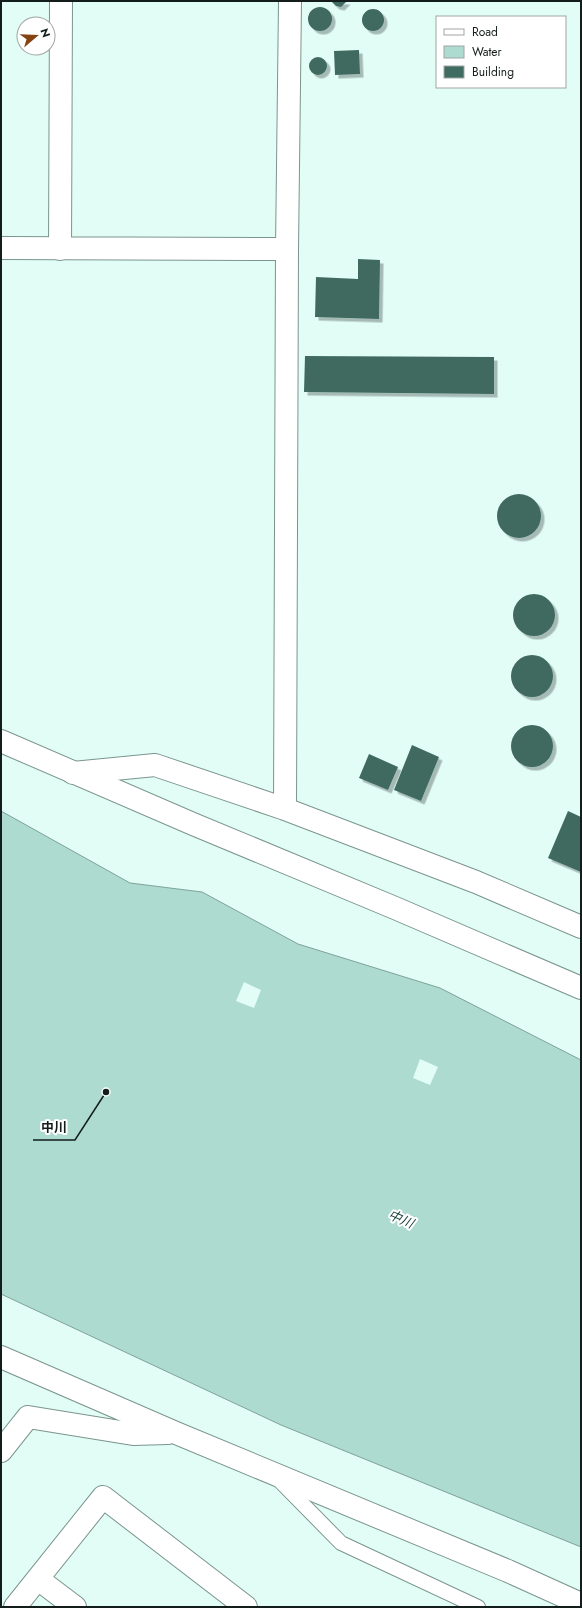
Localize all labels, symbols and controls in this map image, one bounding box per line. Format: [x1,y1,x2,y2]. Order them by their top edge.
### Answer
north arrow [16,16,56,56]
legend [436,16,566,88]
text: Road [472,23,498,41]
text: N [36,26,54,39]
text: Water [472,43,503,61]
text: Building [472,63,514,81]
callout: 中川 [33,1115,75,1140]
text: 中川 [41,1118,67,1137]
water label: 中川 [385,1205,419,1234]

